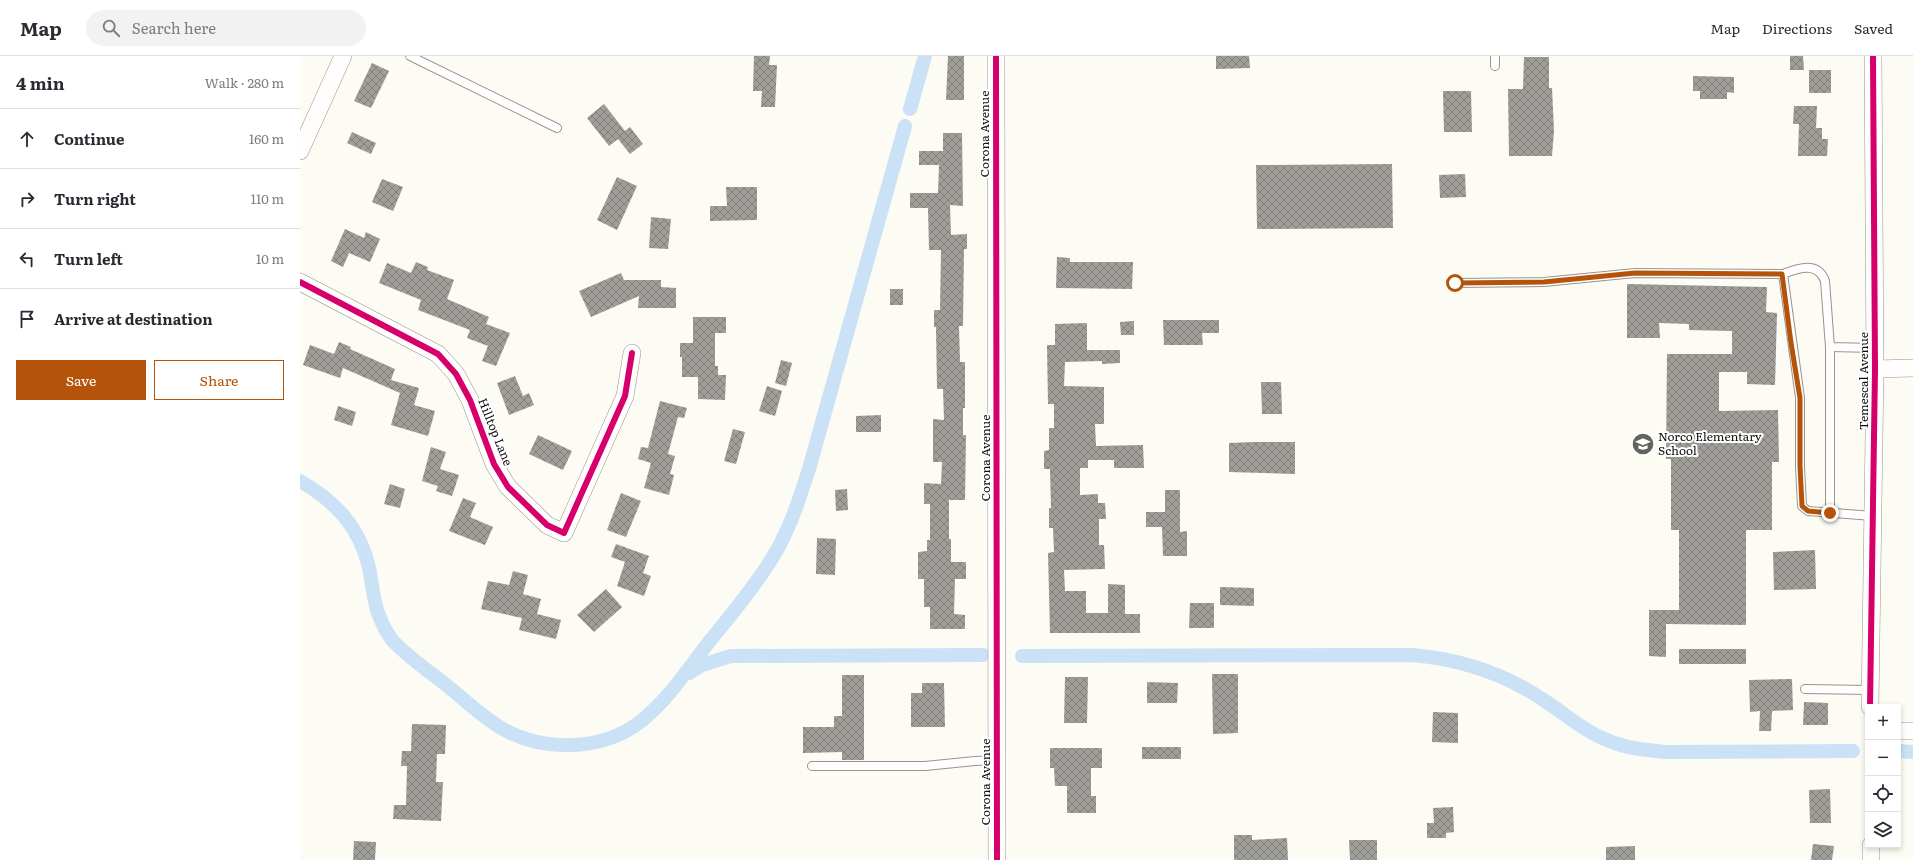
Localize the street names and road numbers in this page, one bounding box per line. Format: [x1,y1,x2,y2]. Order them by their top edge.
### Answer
street label: Corona Avenue [975,91,993,177]
street label: Temescal Avenue [1854,332,1872,430]
street label: Hilltop Lane [474,395,518,468]
street label: Corona Avenue [976,415,994,501]
street label: Corona Avenue [976,739,994,825]

